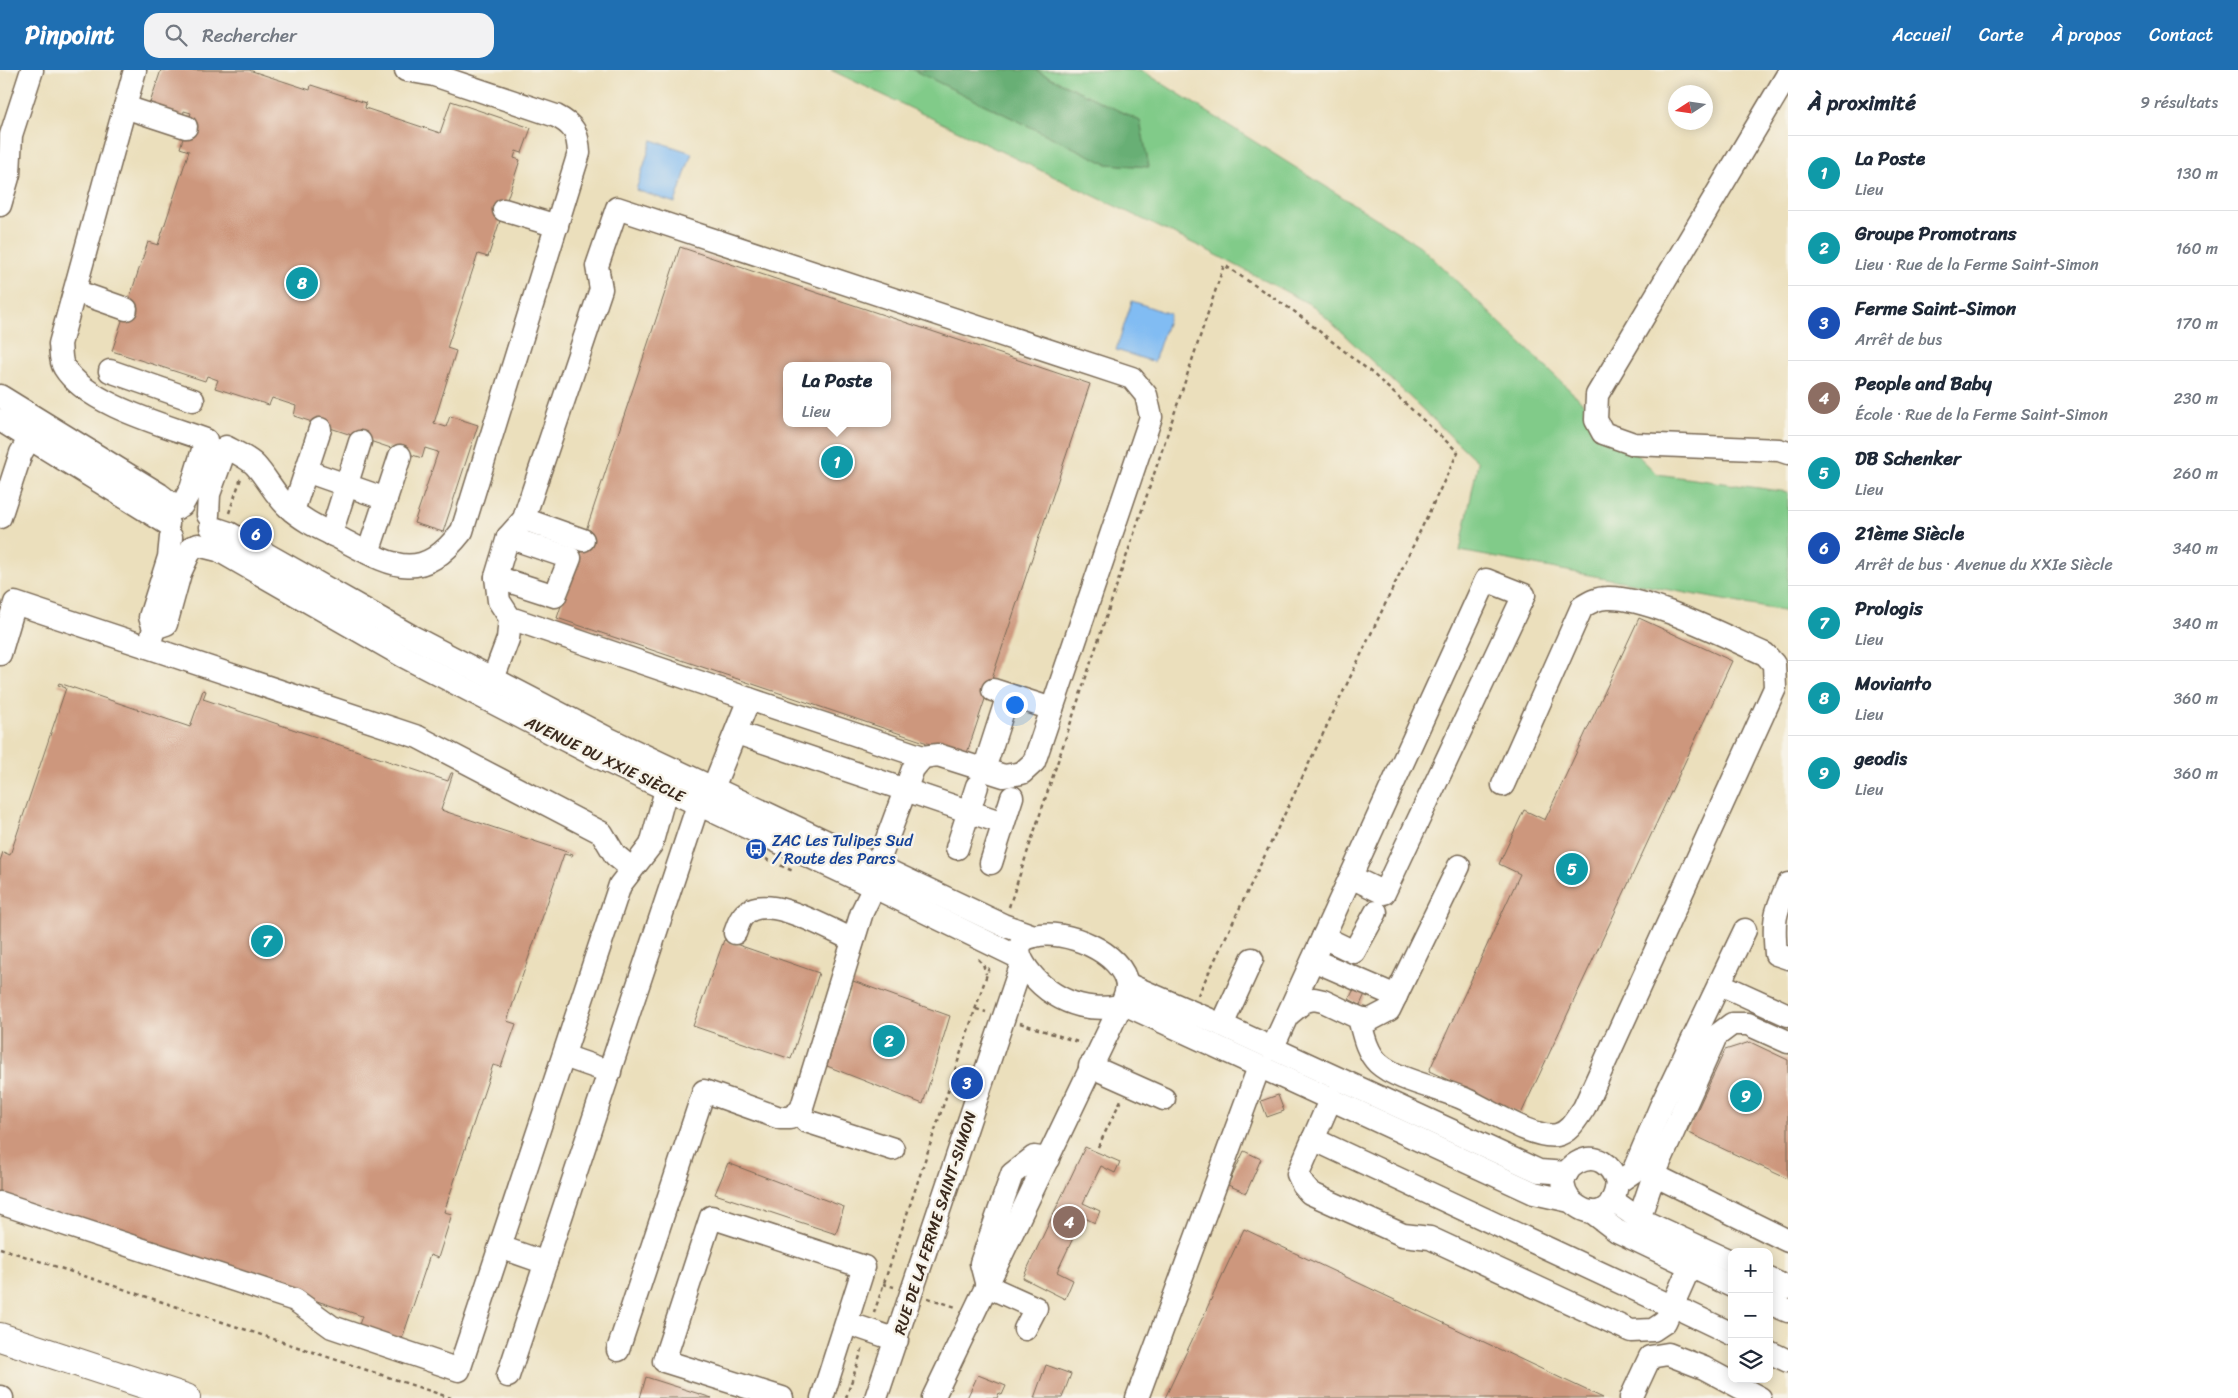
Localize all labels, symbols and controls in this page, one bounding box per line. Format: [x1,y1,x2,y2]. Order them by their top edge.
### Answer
search box [144,13,494,58]
text: Pinpoint [25,14,114,56]
text: Rechercher [202,19,297,52]
text: Accueil [1892,19,1951,51]
text: Carte [1979,19,2024,51]
text: À propos [2052,19,2121,51]
text: Contact [2149,19,2213,51]
icon: search [162,21,190,49]
text: À proximité [1808,84,1916,122]
north arrow [1668,85,1713,130]
text: 9 résultats [2140,88,2218,117]
text: La Poste [1855,142,1925,175]
text: 1 [1821,159,1827,188]
text: 130 m [2176,159,2218,188]
text: Lieu [1855,175,1884,204]
text: Groupe Promotrans [1855,217,2016,250]
text: 2 [1819,234,1829,263]
text: 160 m [2175,234,2218,263]
text: Lieu · Rue de la Ferme Saint-Simon [1855,250,2099,279]
pin: 8 [286,264,318,302]
text: Ferme Saint-Simon [1855,292,2016,325]
text: 3 [1820,309,1828,338]
text: 170 m [2175,309,2218,338]
text: Arrêt de bus [1855,325,1942,354]
popup [783,362,891,427]
text: La Poste [802,364,872,397]
text: People and Baby [1855,367,1992,400]
text: 4 [1819,384,1829,413]
text: 230 m [2173,384,2218,413]
text: Lieu [802,397,830,426]
text: École · Rue de la Ferme Saint-Simon [1855,400,2108,429]
text: DB Schenker [1855,442,1961,475]
pin: 1 [821,443,853,481]
text: 5 [1819,459,1829,488]
text: 260 m [2173,459,2218,488]
text: Lieu [1855,475,1884,504]
pin: 6 [240,515,272,553]
text: 21ème Siècle [1855,517,1964,550]
text: 6 [1819,534,1829,563]
text: 340 m [2173,534,2218,563]
text: Arrêt de bus · Avenue du XXIe Siècle [1855,550,2113,579]
text: Prologis [1855,592,1923,625]
text: 7 [1819,609,1829,638]
text: 340 m [2173,609,2218,638]
text: Lieu [1855,625,1884,654]
text: Movianto [1855,667,1931,700]
text: 8 [1819,684,1829,713]
text: 360 m [2174,684,2218,713]
your location [1002,692,1028,718]
text: Lieu [1855,700,1884,729]
street label: AVENUE DU XXIE SIÈCLE [519,707,691,811]
text: geodis [1855,742,1907,775]
text: 9 [1819,759,1829,788]
text: 360 m [2174,759,2218,788]
text: Lieu [1855,775,1884,804]
place label: ZAC Les Tulipes Sud / Route des Parcs [772,826,914,873]
bus stop icon: ZAC Les Tulipes Sud / Route des Parcs [744,837,768,861]
pin: 5 [1556,850,1588,888]
pin: 7 [251,922,283,960]
pin: 2 [873,1022,905,1060]
pin: 3 [951,1064,983,1102]
pin: 9 [1730,1077,1762,1115]
street label: RUE DE LA FERME SAINT-SIMON [885,1107,985,1339]
pin: 4 [1053,1203,1085,1241]
map controls [1728,1248,1773,1383]
button: + [1728,1248,1773,1293]
button: − [1728,1293,1773,1338]
button: layers [1728,1338,1773,1383]

